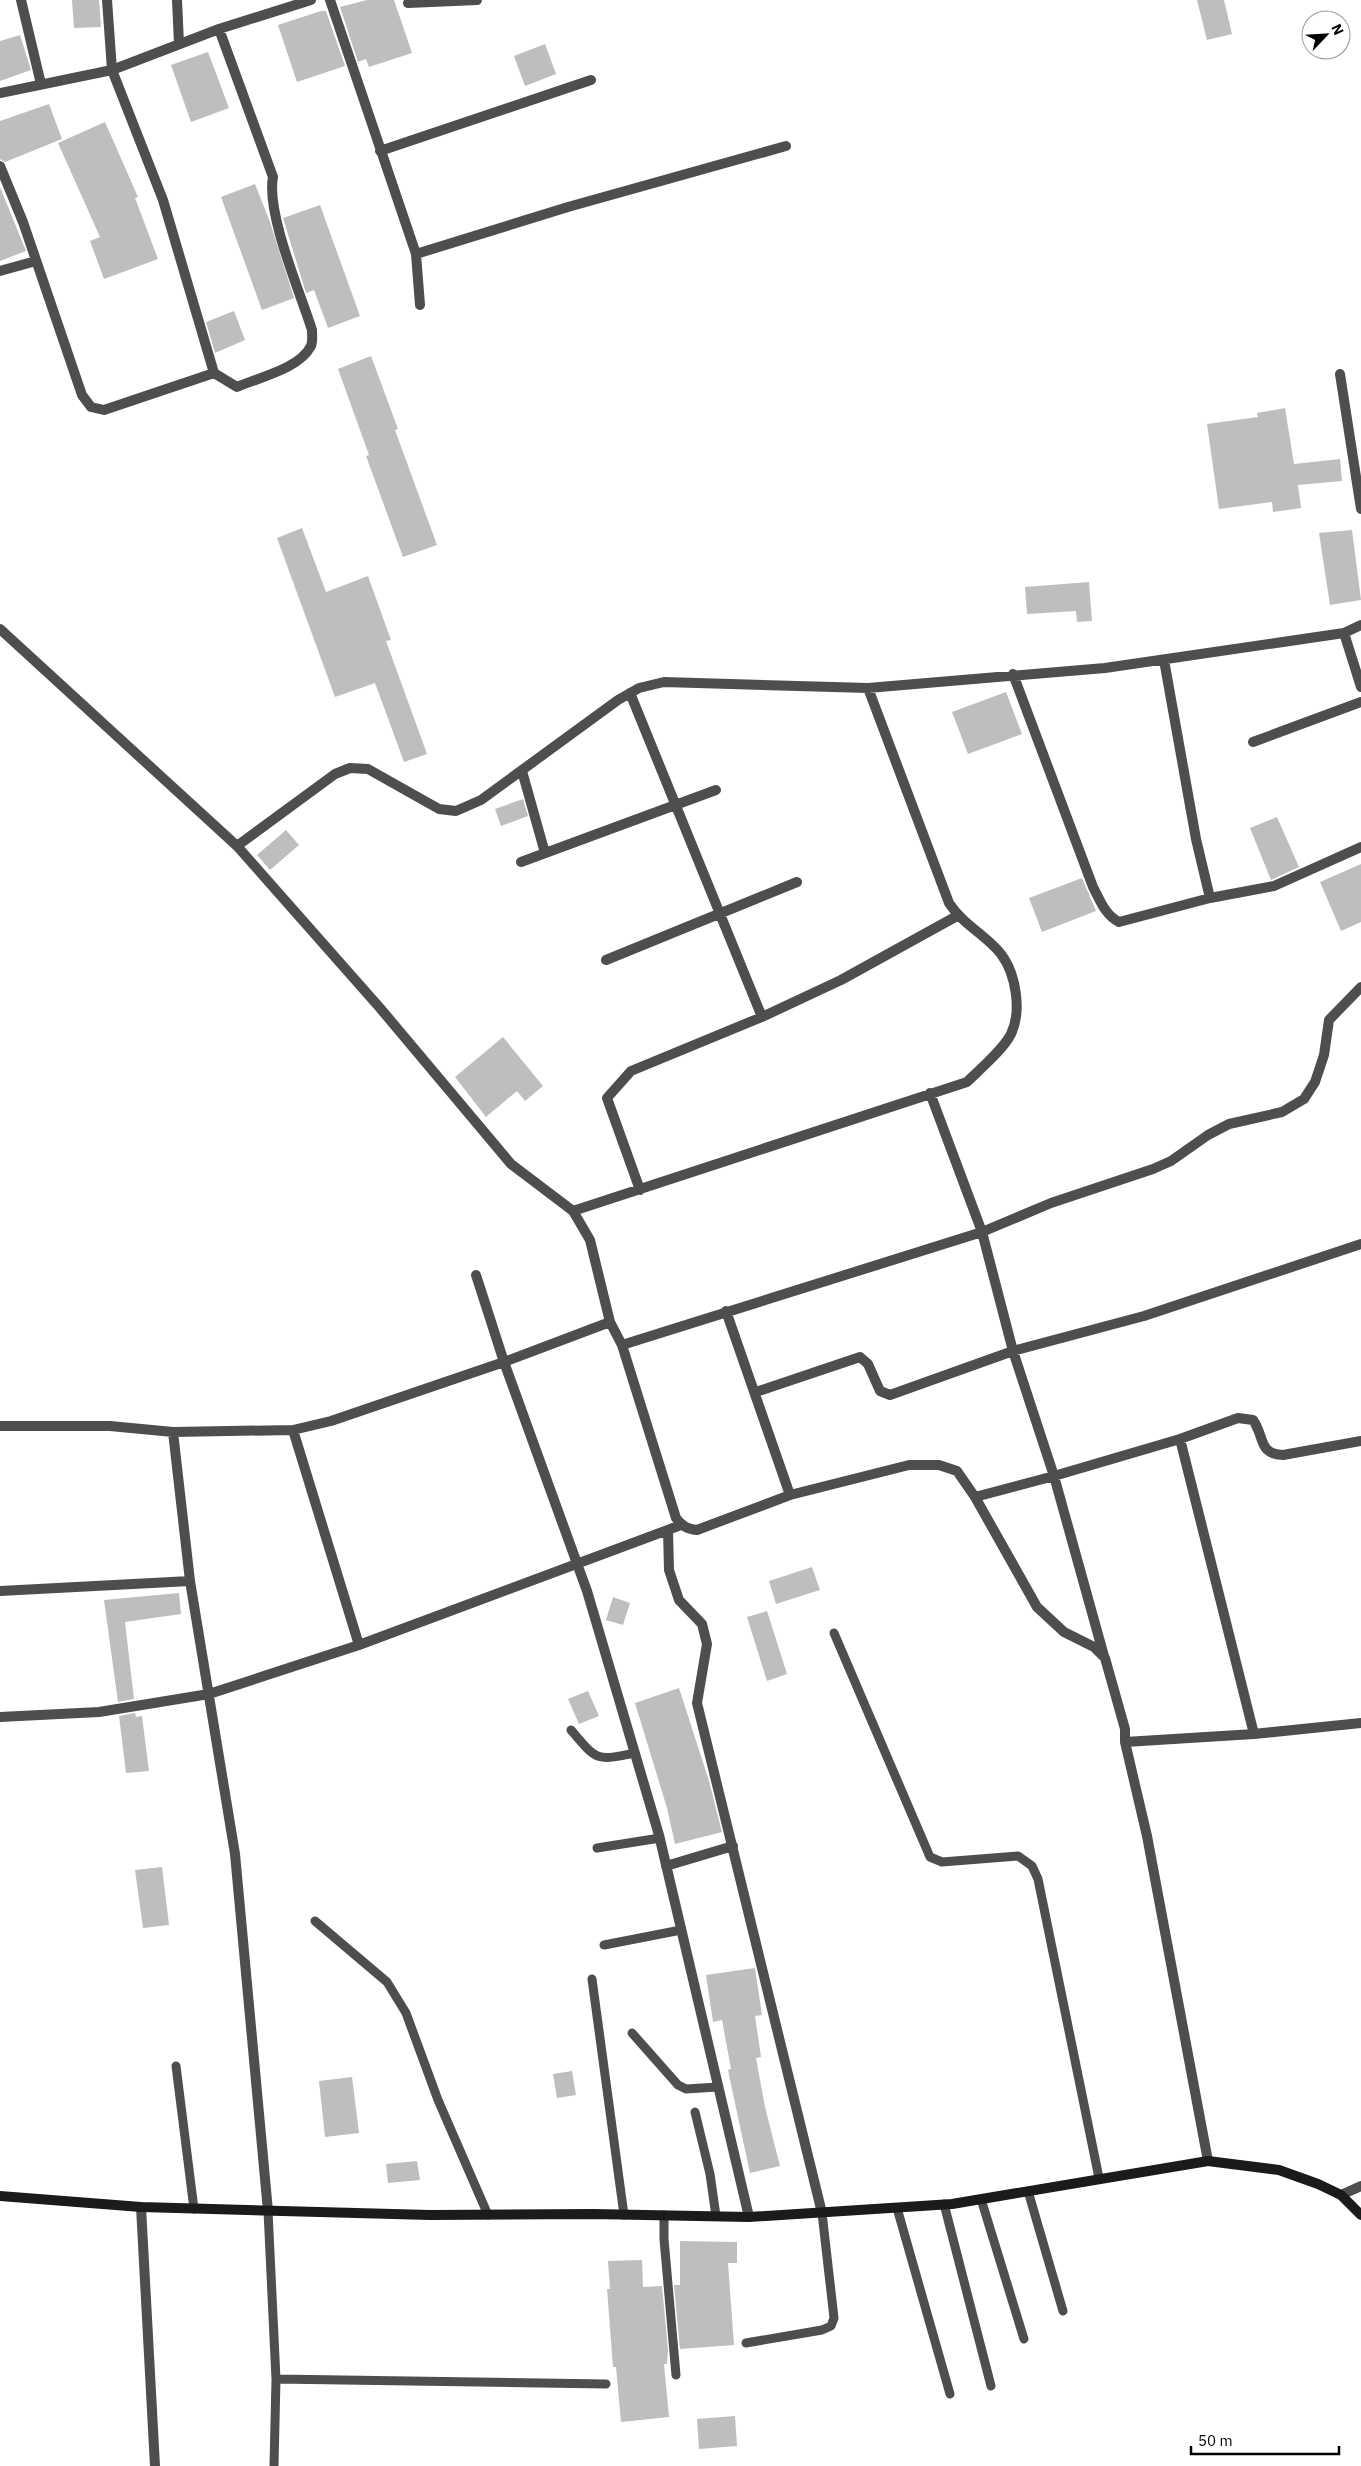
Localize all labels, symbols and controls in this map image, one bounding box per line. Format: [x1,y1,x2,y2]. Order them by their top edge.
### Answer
north arrow [1301,10,1351,60]
text: N [1327,21,1348,38]
scale bar [1191,2424,1338,2456]
text: 50 m [1198,2431,1233,2450]

